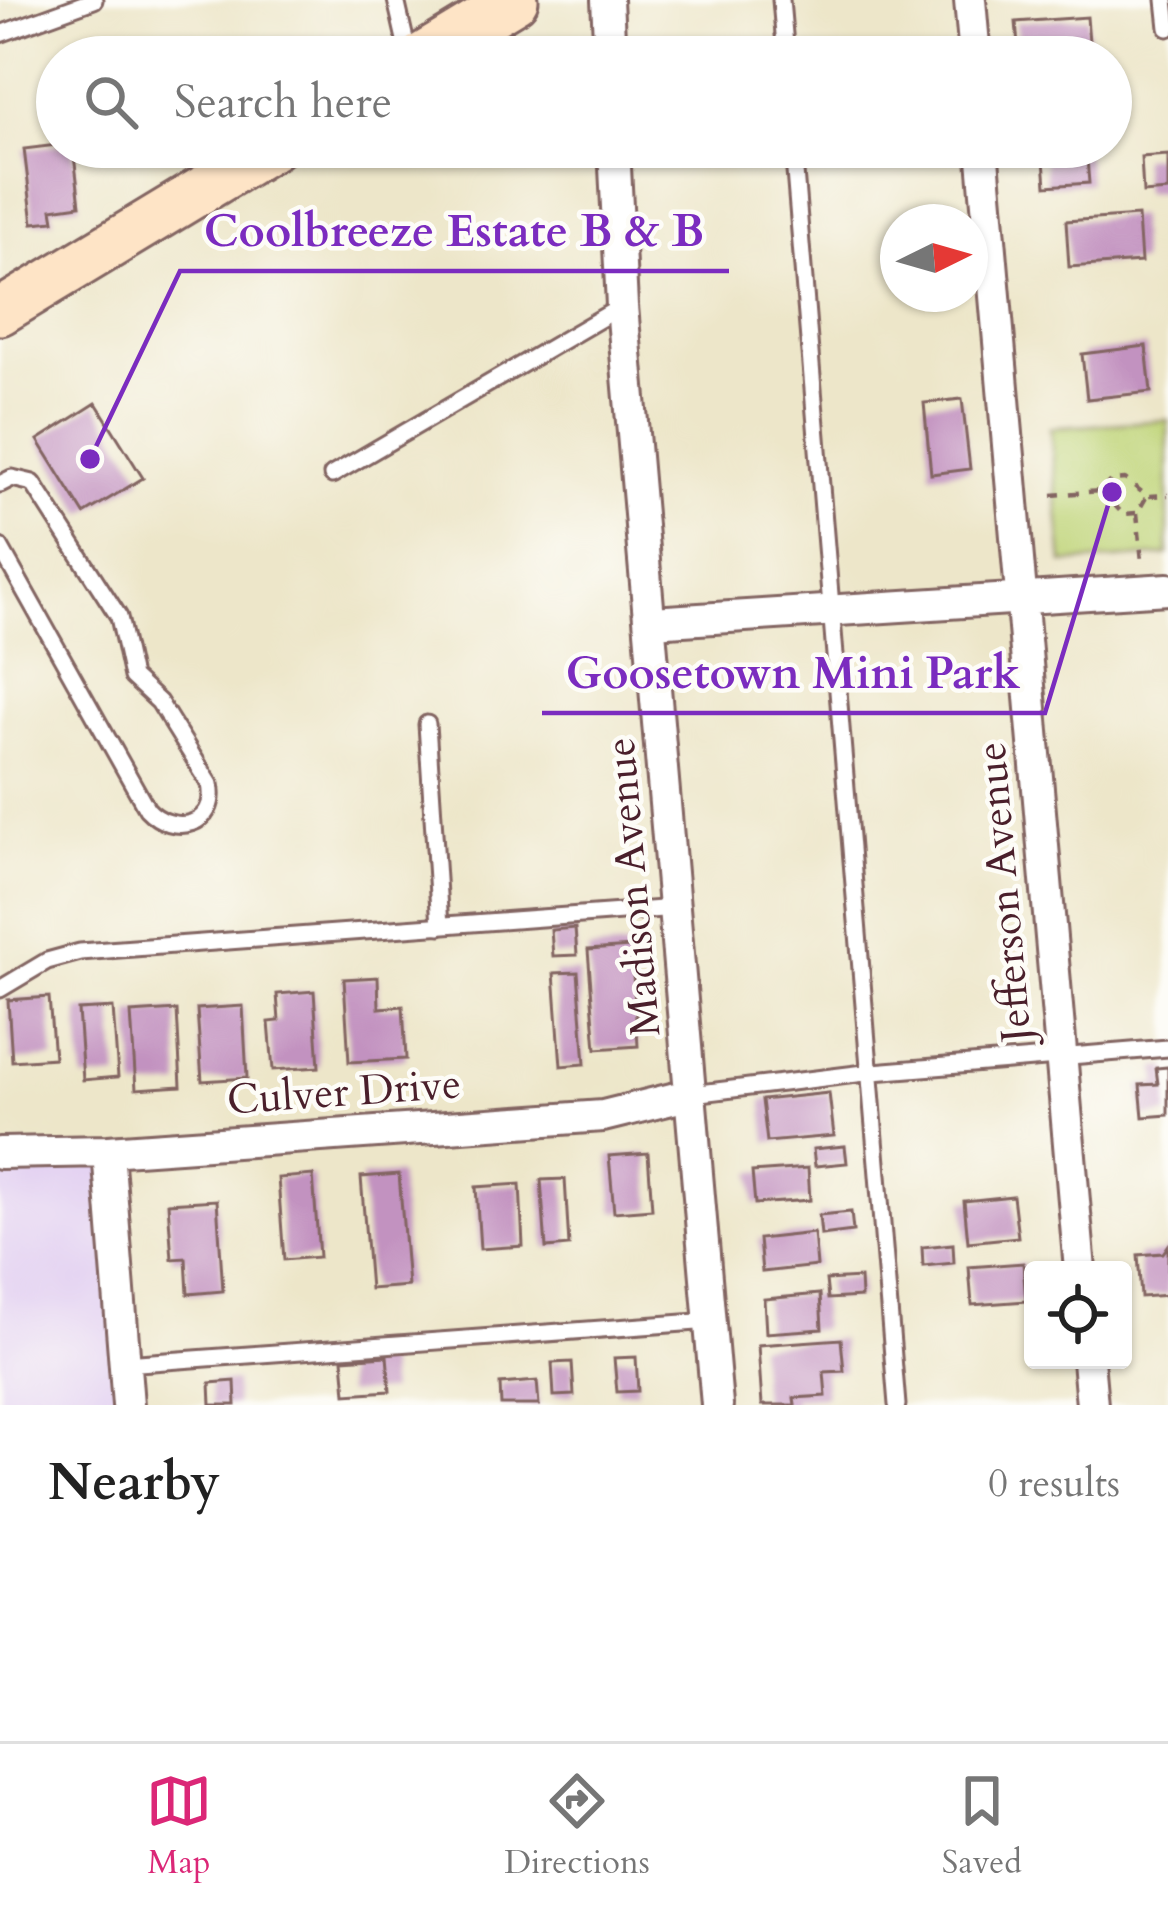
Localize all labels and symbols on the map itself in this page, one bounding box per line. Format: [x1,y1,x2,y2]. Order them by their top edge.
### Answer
callout: Coolbreeze Estate B & B [180,190,729,271]
text: Coolbreeze Estate B & B [204,201,704,262]
north arrow [880,204,988,312]
callout: Goosetown Mini Park [542,632,1045,713]
text: Goosetown Mini Park [566,643,1020,704]
street label: Madison Avenue [592,735,674,1039]
street label: Jefferson Avenue [962,740,1046,1050]
street label: Culver Drive [225,1055,463,1129]

